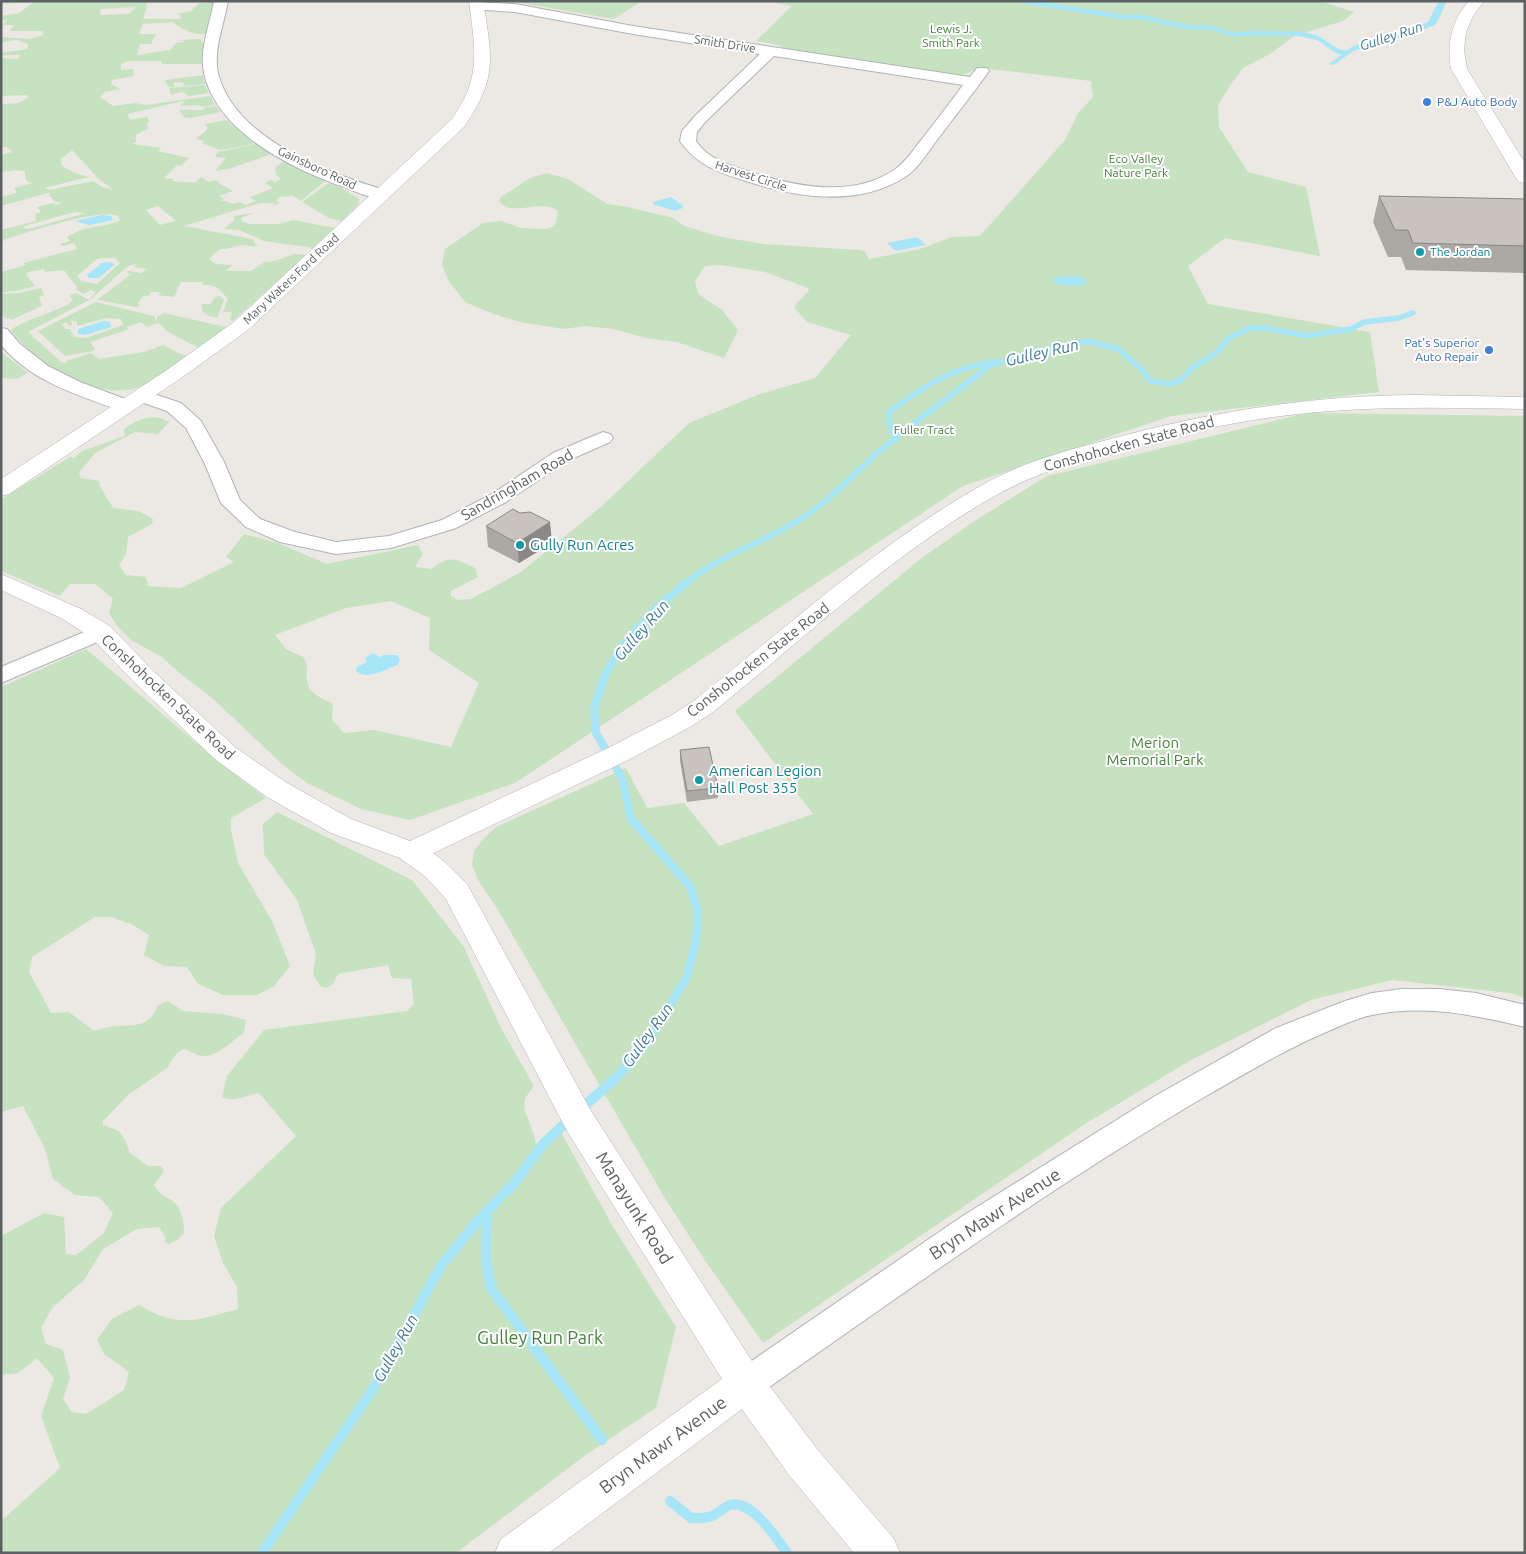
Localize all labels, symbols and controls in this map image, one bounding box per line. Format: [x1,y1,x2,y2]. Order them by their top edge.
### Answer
water label: Gulley Run [1357,18,1425,54]
park label: Lewis J. Smith Park [922,22,980,49]
street label: Smith Drive [693,32,757,55]
place label: P&J Auto Body [1437,95,1517,108]
marker: P&J Auto Body [1421,96,1433,108]
street label: Gainsboro Road [276,144,359,191]
park label: Eco Valley Nature Park [1104,152,1168,179]
street label: Harvest Circle [714,158,789,193]
street label: Mary Waters Ford Road [240,231,341,326]
place label: The Jordan [1430,245,1490,258]
marker: The Jordan [1414,246,1426,258]
water label: Gulley Run [1004,335,1080,369]
place label: Pat's Superior Auto Repair [1404,336,1479,363]
marker: Pat's Superior Auto Repair [1483,344,1495,356]
street label: Conshohocken State Road [1042,413,1216,474]
park label: Fuller Tract [894,423,955,436]
street label: Sandringham Road [458,446,576,524]
place label: Gully Run Acres [530,536,634,553]
marker: Gully Run Acres [514,539,526,551]
water label: Gulley Run [610,596,672,664]
street label: Conshohocken State Road [683,599,832,720]
street label: Conshohocken State Road [98,630,238,763]
park label: Merion Memorial Park [1106,734,1204,768]
place label: American Legion Hall Post 355 [709,762,821,796]
marker: American Legion Hall Post 355 [693,774,705,786]
water label: Gulley Run [618,1000,676,1070]
street label: Manayunk Road [592,1148,677,1267]
street label: Bryn Mawr Avenue [925,1163,1064,1263]
water label: Gulley Run [369,1311,421,1385]
park label: Gulley Run Park [477,1327,603,1347]
street label: Bryn Mawr Avenue [595,1391,730,1497]

